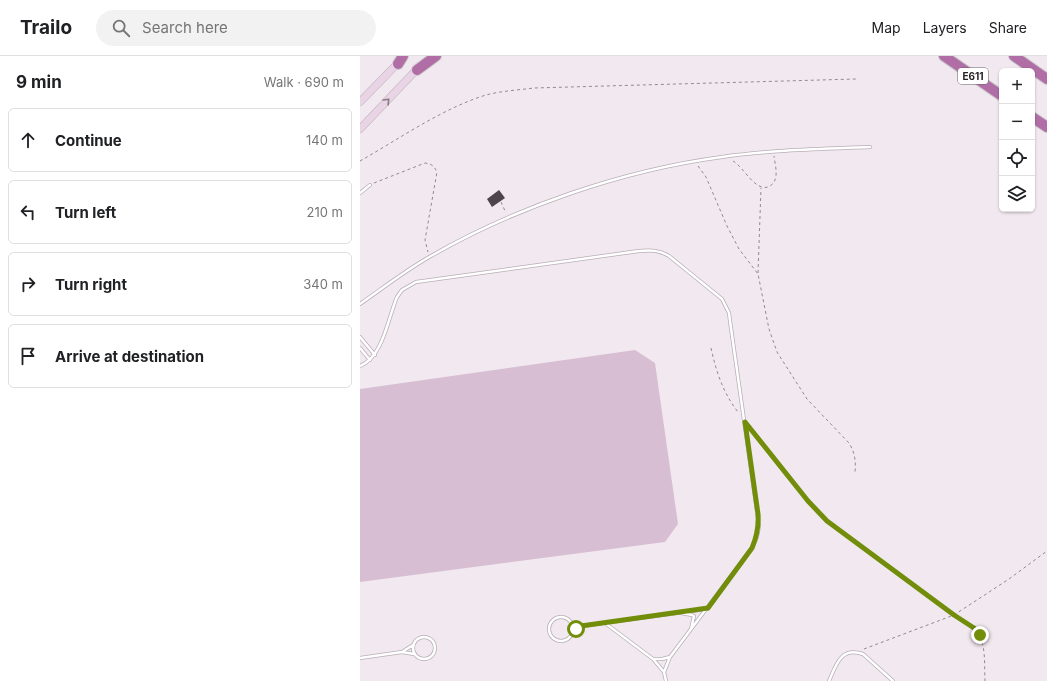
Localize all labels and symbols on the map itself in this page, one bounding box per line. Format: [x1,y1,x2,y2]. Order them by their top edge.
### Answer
road number: E611 [958,68,988,84]
one-way arrow [382,98,390,106]
route start [567,620,585,638]
route end [971,626,989,644]

